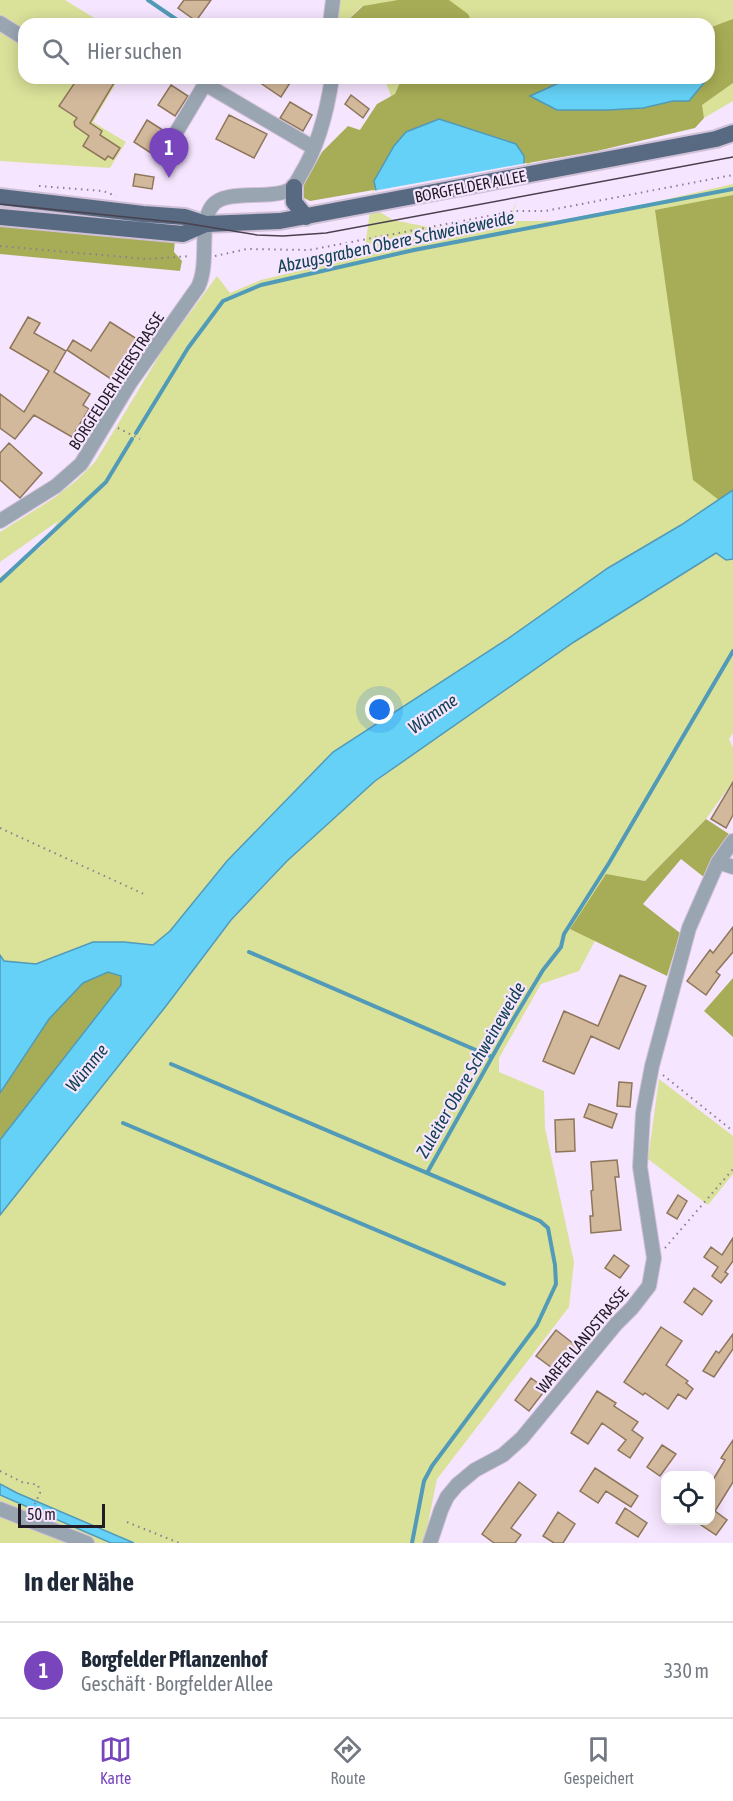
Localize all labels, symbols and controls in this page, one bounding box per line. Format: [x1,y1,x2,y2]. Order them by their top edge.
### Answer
search box [18,18,715,84]
icon: search [39,35,72,68]
text: Hier suchen [87,38,182,64]
pin: 1 [150,128,188,178]
street label: BORGFELDER ALLEE [413,166,527,206]
water label: Abzugsgraben Obere Schweineweide [275,206,516,277]
street label: BORGFELDER HEERSTRASSE [65,309,167,453]
water label: Wümme [404,689,461,738]
your location [365,695,394,724]
water label: Zuleiter Obere Schweineweide [412,978,529,1161]
water label: Wümme [61,1039,112,1096]
street label: WARFER LANDSTRASSE [532,1283,632,1397]
map controls [661,1471,715,1525]
button: locate [661,1471,715,1525]
scale bar [18,1501,105,1528]
text: 50 m [27,1505,56,1523]
text: In der Nähe [24,1567,134,1597]
text: Borgfelder Pflanzenhof [81,1646,268,1672]
text: 1 [39,1659,48,1682]
text: 330 m [664,1659,709,1682]
text: Geschäft · Borgfelder Allee [81,1672,273,1695]
tab: Karte [99,1733,132,1787]
tab: Route [330,1733,365,1787]
tab: Gespeichert [564,1733,634,1787]

